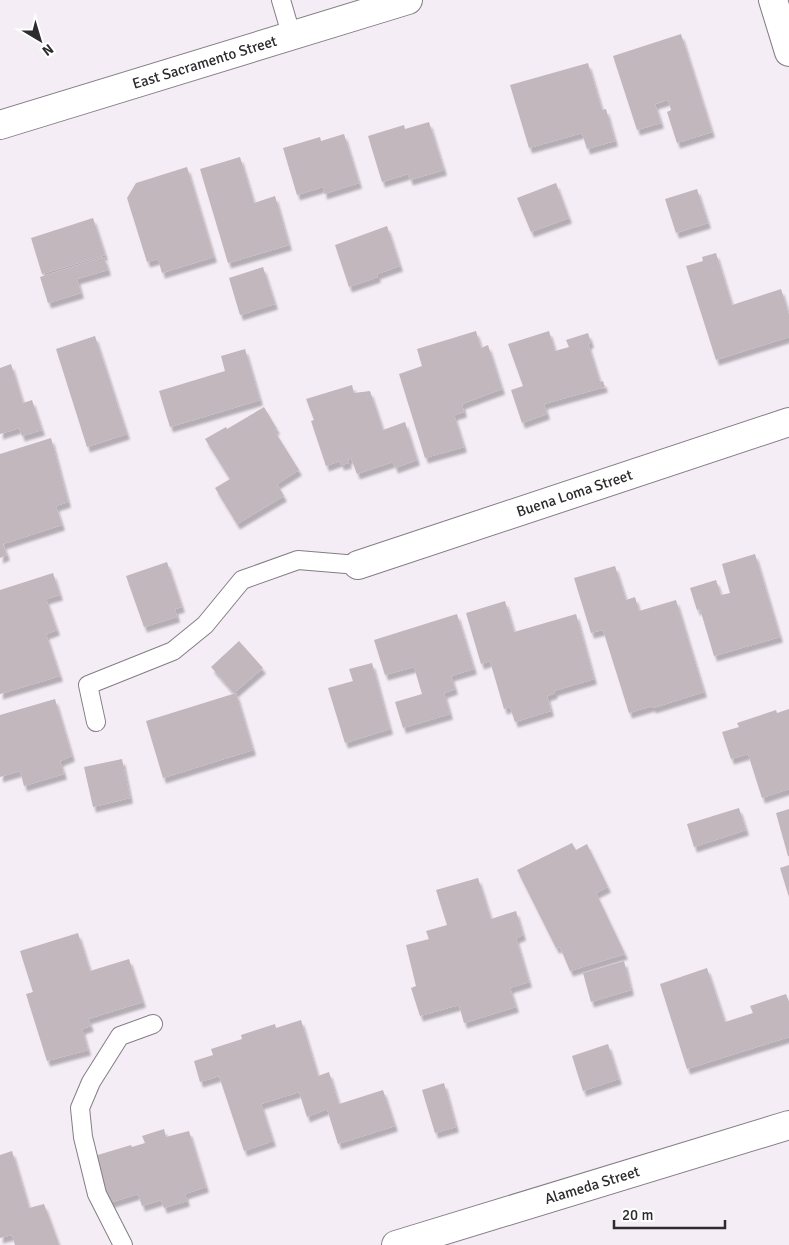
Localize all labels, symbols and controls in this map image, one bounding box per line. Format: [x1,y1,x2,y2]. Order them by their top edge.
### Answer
north arrow [15,15,65,65]
street label: East Sacramento Street [130,32,279,93]
text: N [39,40,57,60]
street label: Buena Loma Street [514,466,635,521]
street label: Alameda Street [542,1162,642,1208]
scale bar [614,1198,725,1230]
text: 20 m [622,1206,653,1224]

